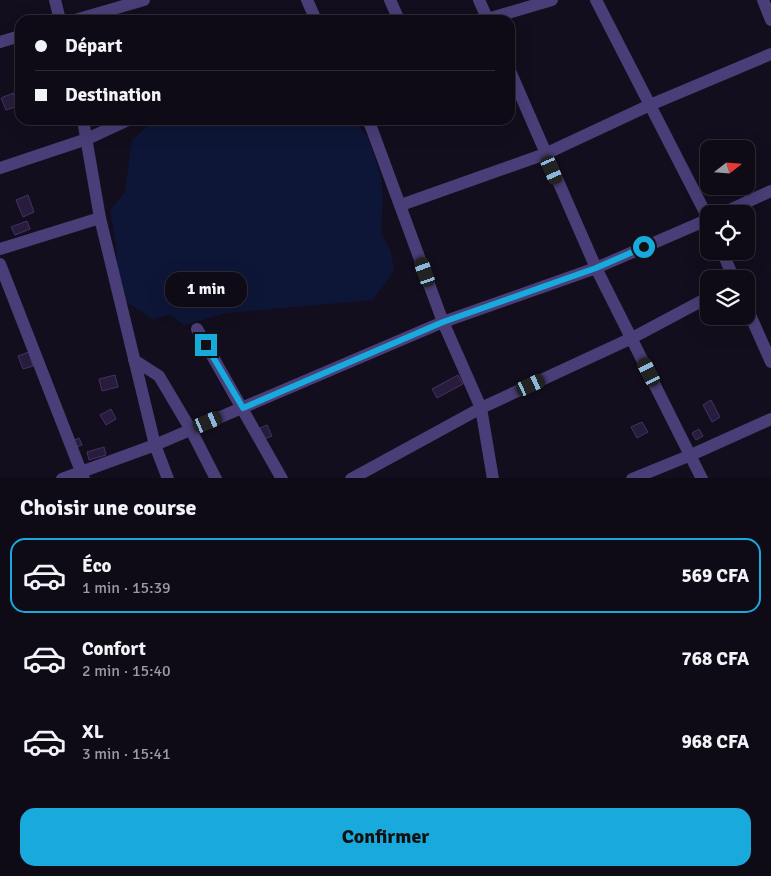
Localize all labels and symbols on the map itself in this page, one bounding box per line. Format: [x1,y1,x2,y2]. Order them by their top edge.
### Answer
north arrow [700,140,755,195]
car [539,153,564,187]
route start [633,236,655,258]
car [413,255,436,289]
callout: 1 min [165,272,247,308]
route end [195,334,217,356]
car [635,355,662,389]
car [514,372,547,398]
car [191,409,224,435]

